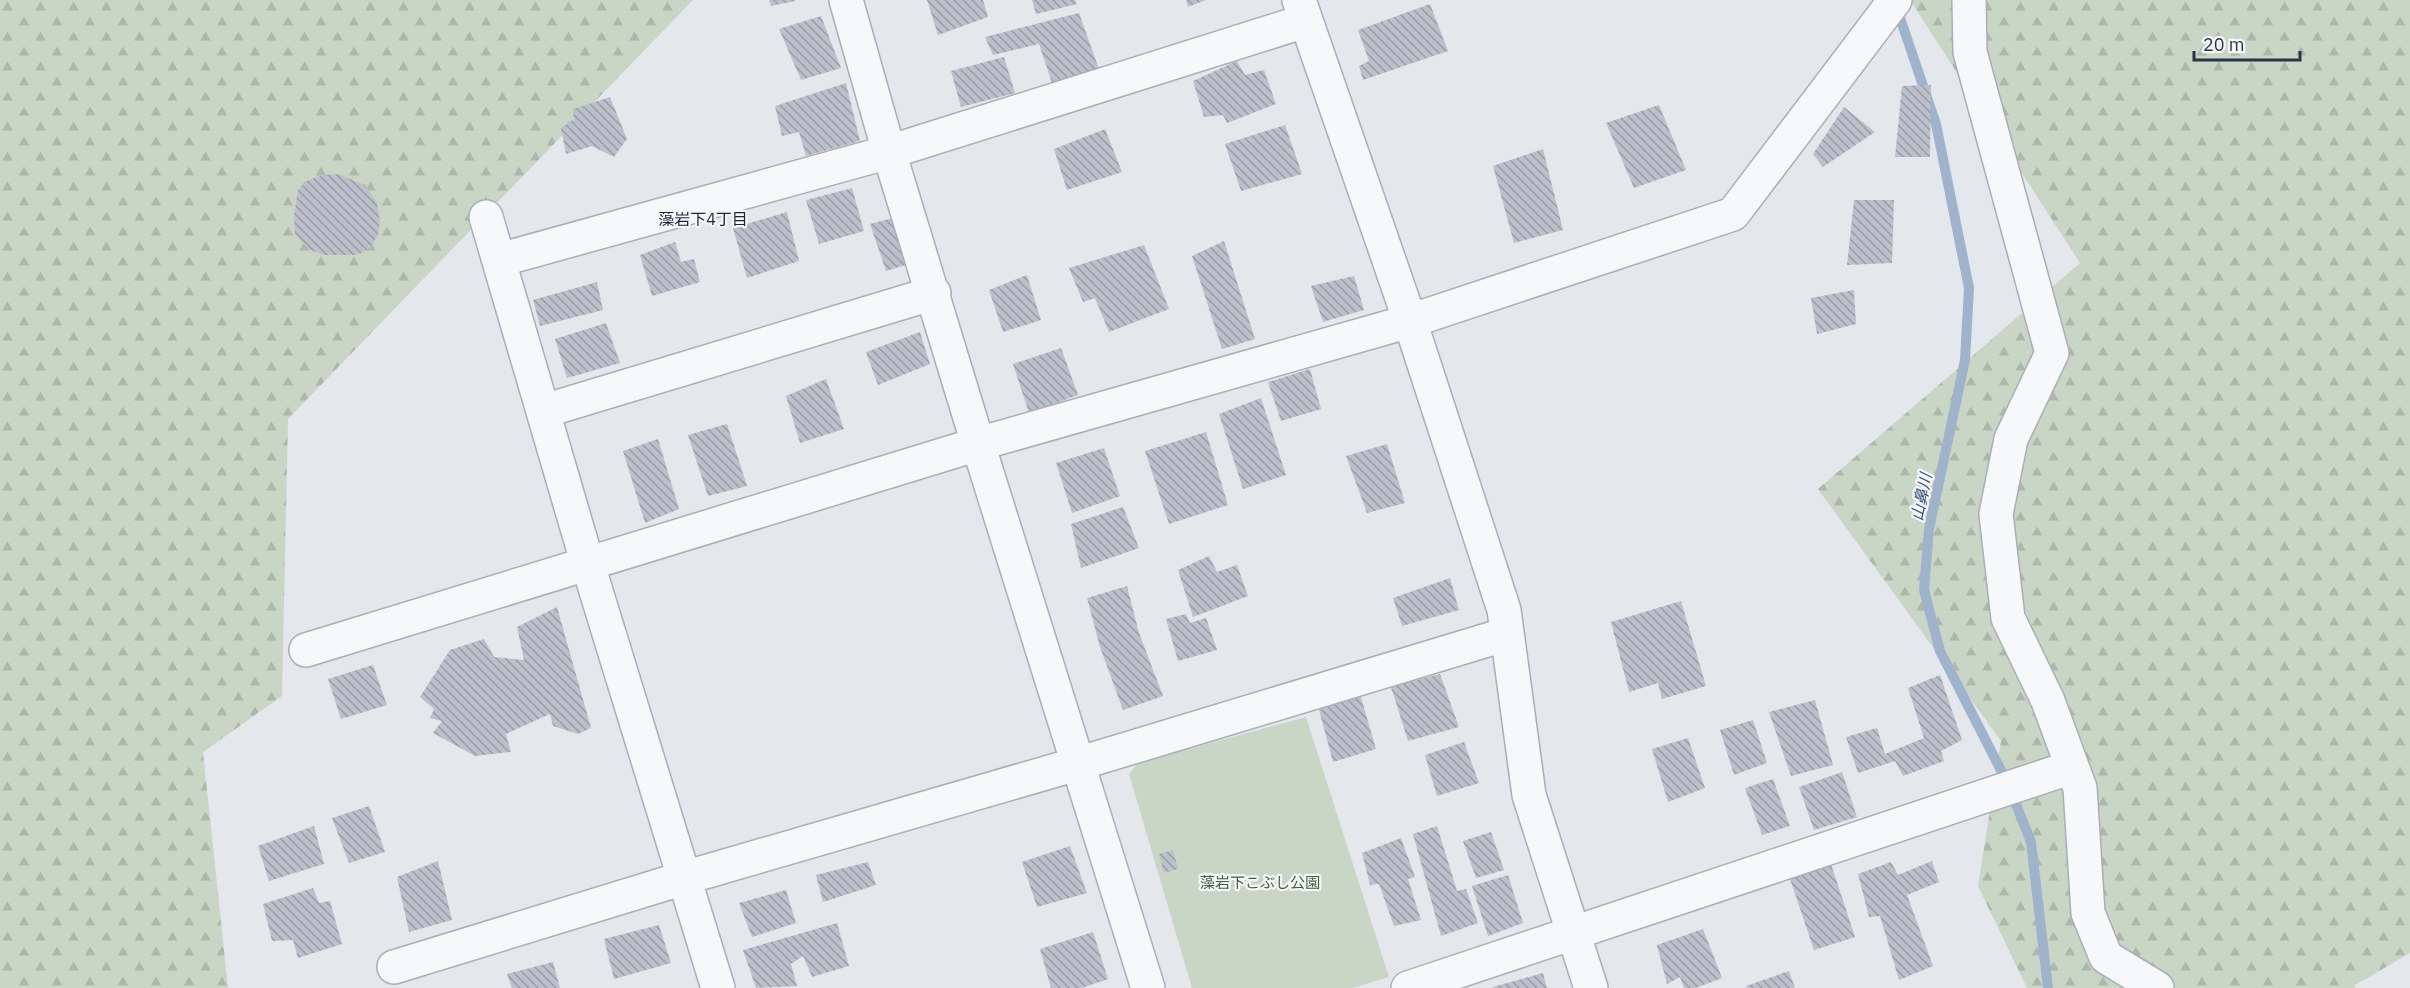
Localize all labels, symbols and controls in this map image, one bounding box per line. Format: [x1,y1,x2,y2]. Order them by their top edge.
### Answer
scale bar [2194,24,2300,62]
text: 20 m [2203,33,2245,56]
district label: 藻岩下4丁目 [658,209,748,229]
water label: 山鼻川 [1906,469,1936,523]
park label: 藻岩下こぶし公園 [1200,873,1320,892]

